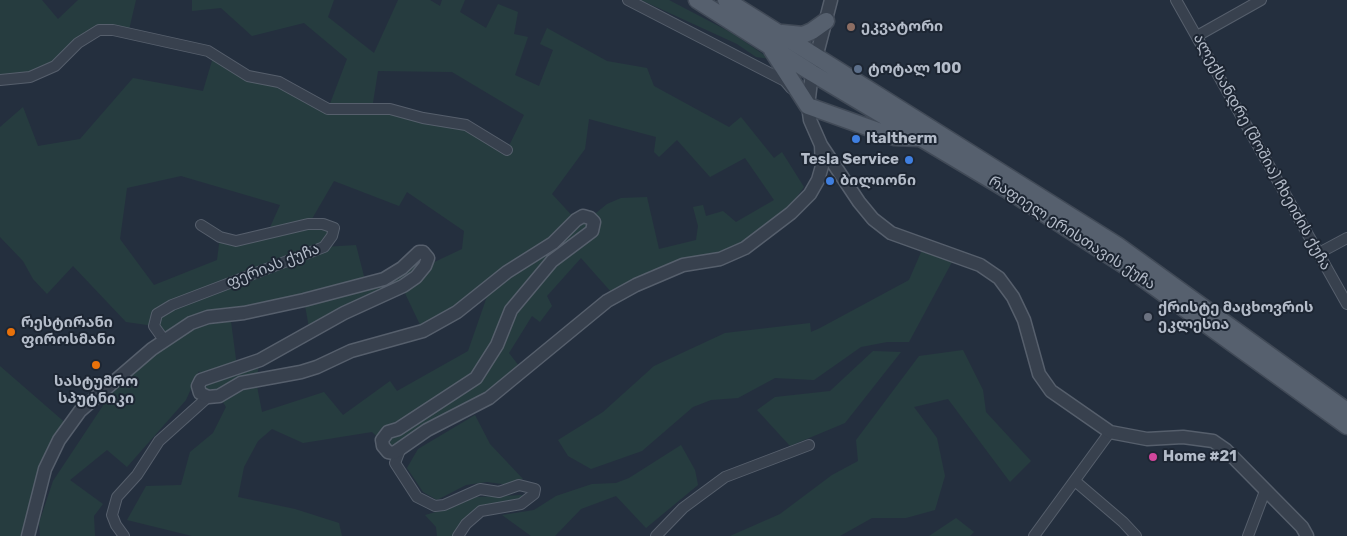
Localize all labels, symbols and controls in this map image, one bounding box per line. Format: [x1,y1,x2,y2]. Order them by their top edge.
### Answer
place label: ეკვატორი [861,18,943,36]
marker: ეკვატორი [845,21,857,33]
street label: ალექსანდრე (შოშია) ჩხეიძის ქუჩა [1189,31,1335,273]
place label: ტოტალ 100 [868,60,961,78]
marker: ტოტალ 100 [852,63,864,75]
place label: Italtherm [866,130,937,148]
marker: Italtherm [850,133,862,145]
place label: Tesla Service [801,151,899,169]
marker: Tesla Service [903,154,915,166]
place label: ბილიონი [840,172,916,190]
street label: რაფიელ ერისთავის ქუჩა [985,172,1159,294]
marker: ბილიონი [824,175,836,187]
street label: ფერიას ქუჩა [224,240,322,292]
place label: ქრისტე მაცხოვრის ეკლესია [1158,299,1313,334]
marker: ქრისტე მაცხოვრის ეკლესია [1142,311,1154,323]
place label: რესტირანი ფიროსმანი [21,314,115,349]
marker: რესტირანი ფიროსმანი [5,326,17,338]
marker: სასტუმრო სპუტნიკი [90,359,102,371]
place label: სასტუმრო სპუტნიკი [54,373,138,408]
place label: Home #21 [1163,448,1237,466]
marker: Home #21 [1147,451,1159,463]

